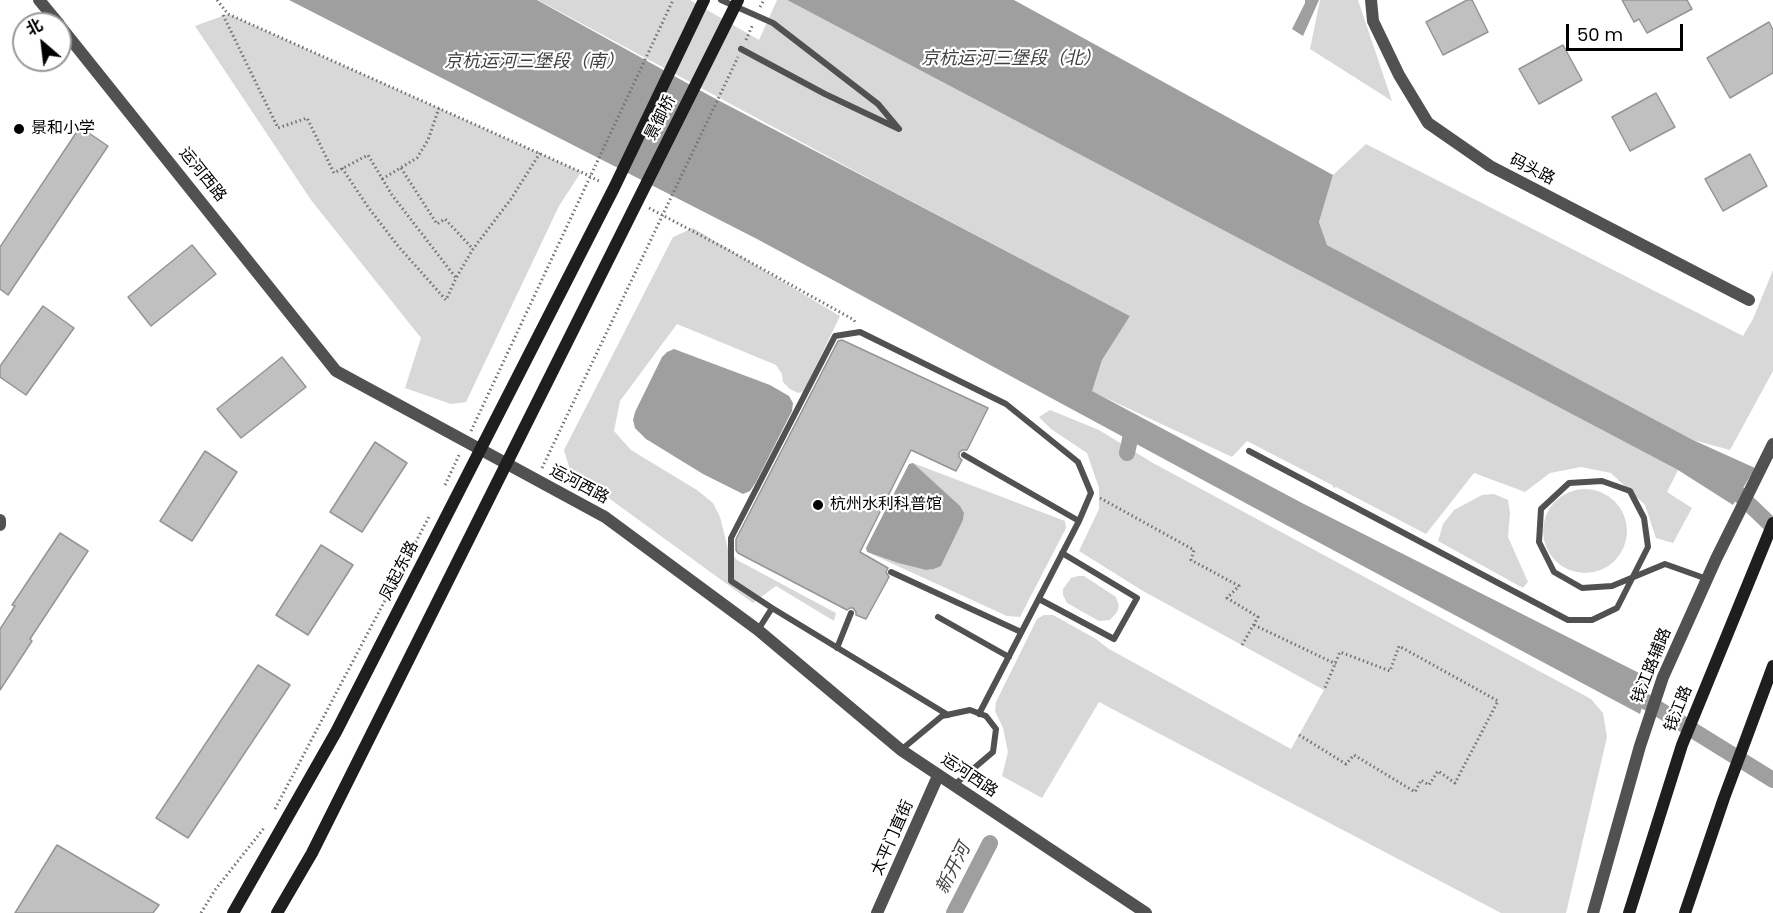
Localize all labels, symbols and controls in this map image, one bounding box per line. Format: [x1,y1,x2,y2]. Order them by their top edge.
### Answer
north arrow [12,12,72,72]
scale bar [1569,12,1686,50]
text: 北 [22,14,47,41]
text: 50 m [1577,22,1623,47]
water label: 京杭运河三堡段（北） [921,48,1101,70]
water label: 京杭运河三堡段（南） [444,51,624,73]
street label: 景御桥 [642,92,680,144]
place label: 景和小学 [31,119,95,139]
marker: 景和小学 [12,122,26,136]
street label: 运河西路 [174,144,230,206]
street label: 码头路 [1506,151,1558,189]
street label: 运河西路 [546,462,612,508]
place label: 杭州水利科普馆 [830,495,942,515]
marker: 杭州水利科普馆 [811,498,825,512]
street label: 凤起东路 [377,538,423,604]
street label: 钱江路辅路 [1628,625,1676,707]
street label: 钱江路 [1661,683,1697,735]
street label: 运河西路 [937,750,1001,802]
street label: 太平门直街 [868,798,918,878]
water label: 新开河 [932,840,976,898]

